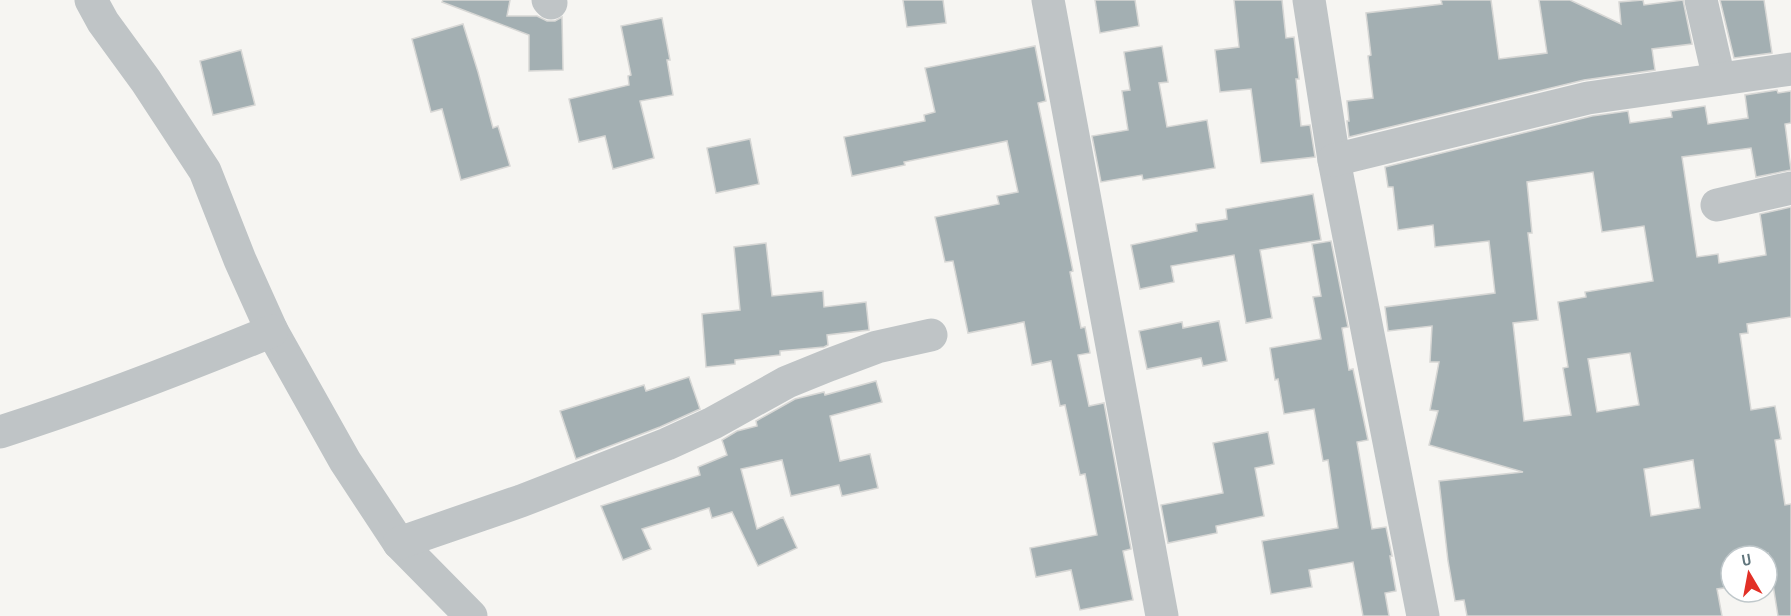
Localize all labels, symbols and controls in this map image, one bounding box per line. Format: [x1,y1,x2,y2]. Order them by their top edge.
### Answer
north arrow [1719,544,1779,604]
text: U [1740,548,1753,571]

